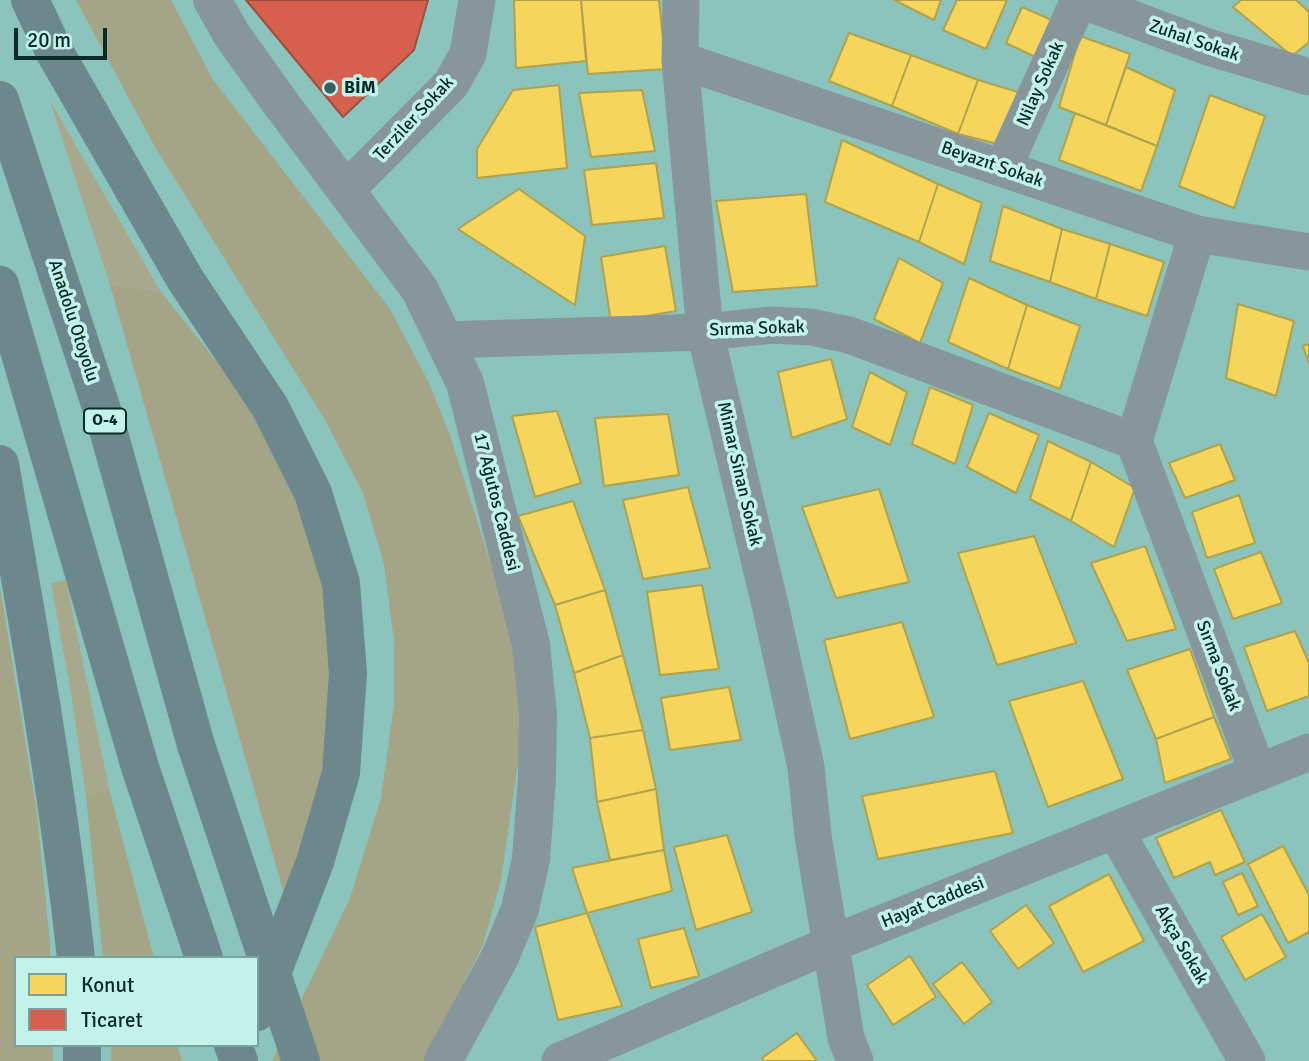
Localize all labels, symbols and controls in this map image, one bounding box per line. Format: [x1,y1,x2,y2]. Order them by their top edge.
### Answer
scale bar [18,14,110,58]
street label: Zuhal Sokak [1146,15,1242,67]
text: 20 m [27,27,71,53]
street label: Nilay Sokak [1013,38,1069,130]
street label: Terziler Sokak [370,72,458,166]
place label: BİM [344,77,376,99]
marker: BİM [322,80,338,96]
street label: Beyazıt Sokak [938,137,1046,193]
street label: Anadolu Otoyolu [43,257,103,385]
street label: Sırma Sokak [709,317,805,341]
street label: Mimar Sinan Sokak [712,400,766,548]
road number: O-4 [84,408,126,434]
street label: 17 Ağutos Caddesi [468,431,524,573]
street label: Sırma Sokak [1191,618,1245,714]
street label: Hayat Caddesi [878,873,988,933]
street label: Akça Sokak [1150,902,1212,988]
legend [14,956,259,1047]
text: Konut [81,972,134,998]
text: Ticaret [81,1007,143,1033]

